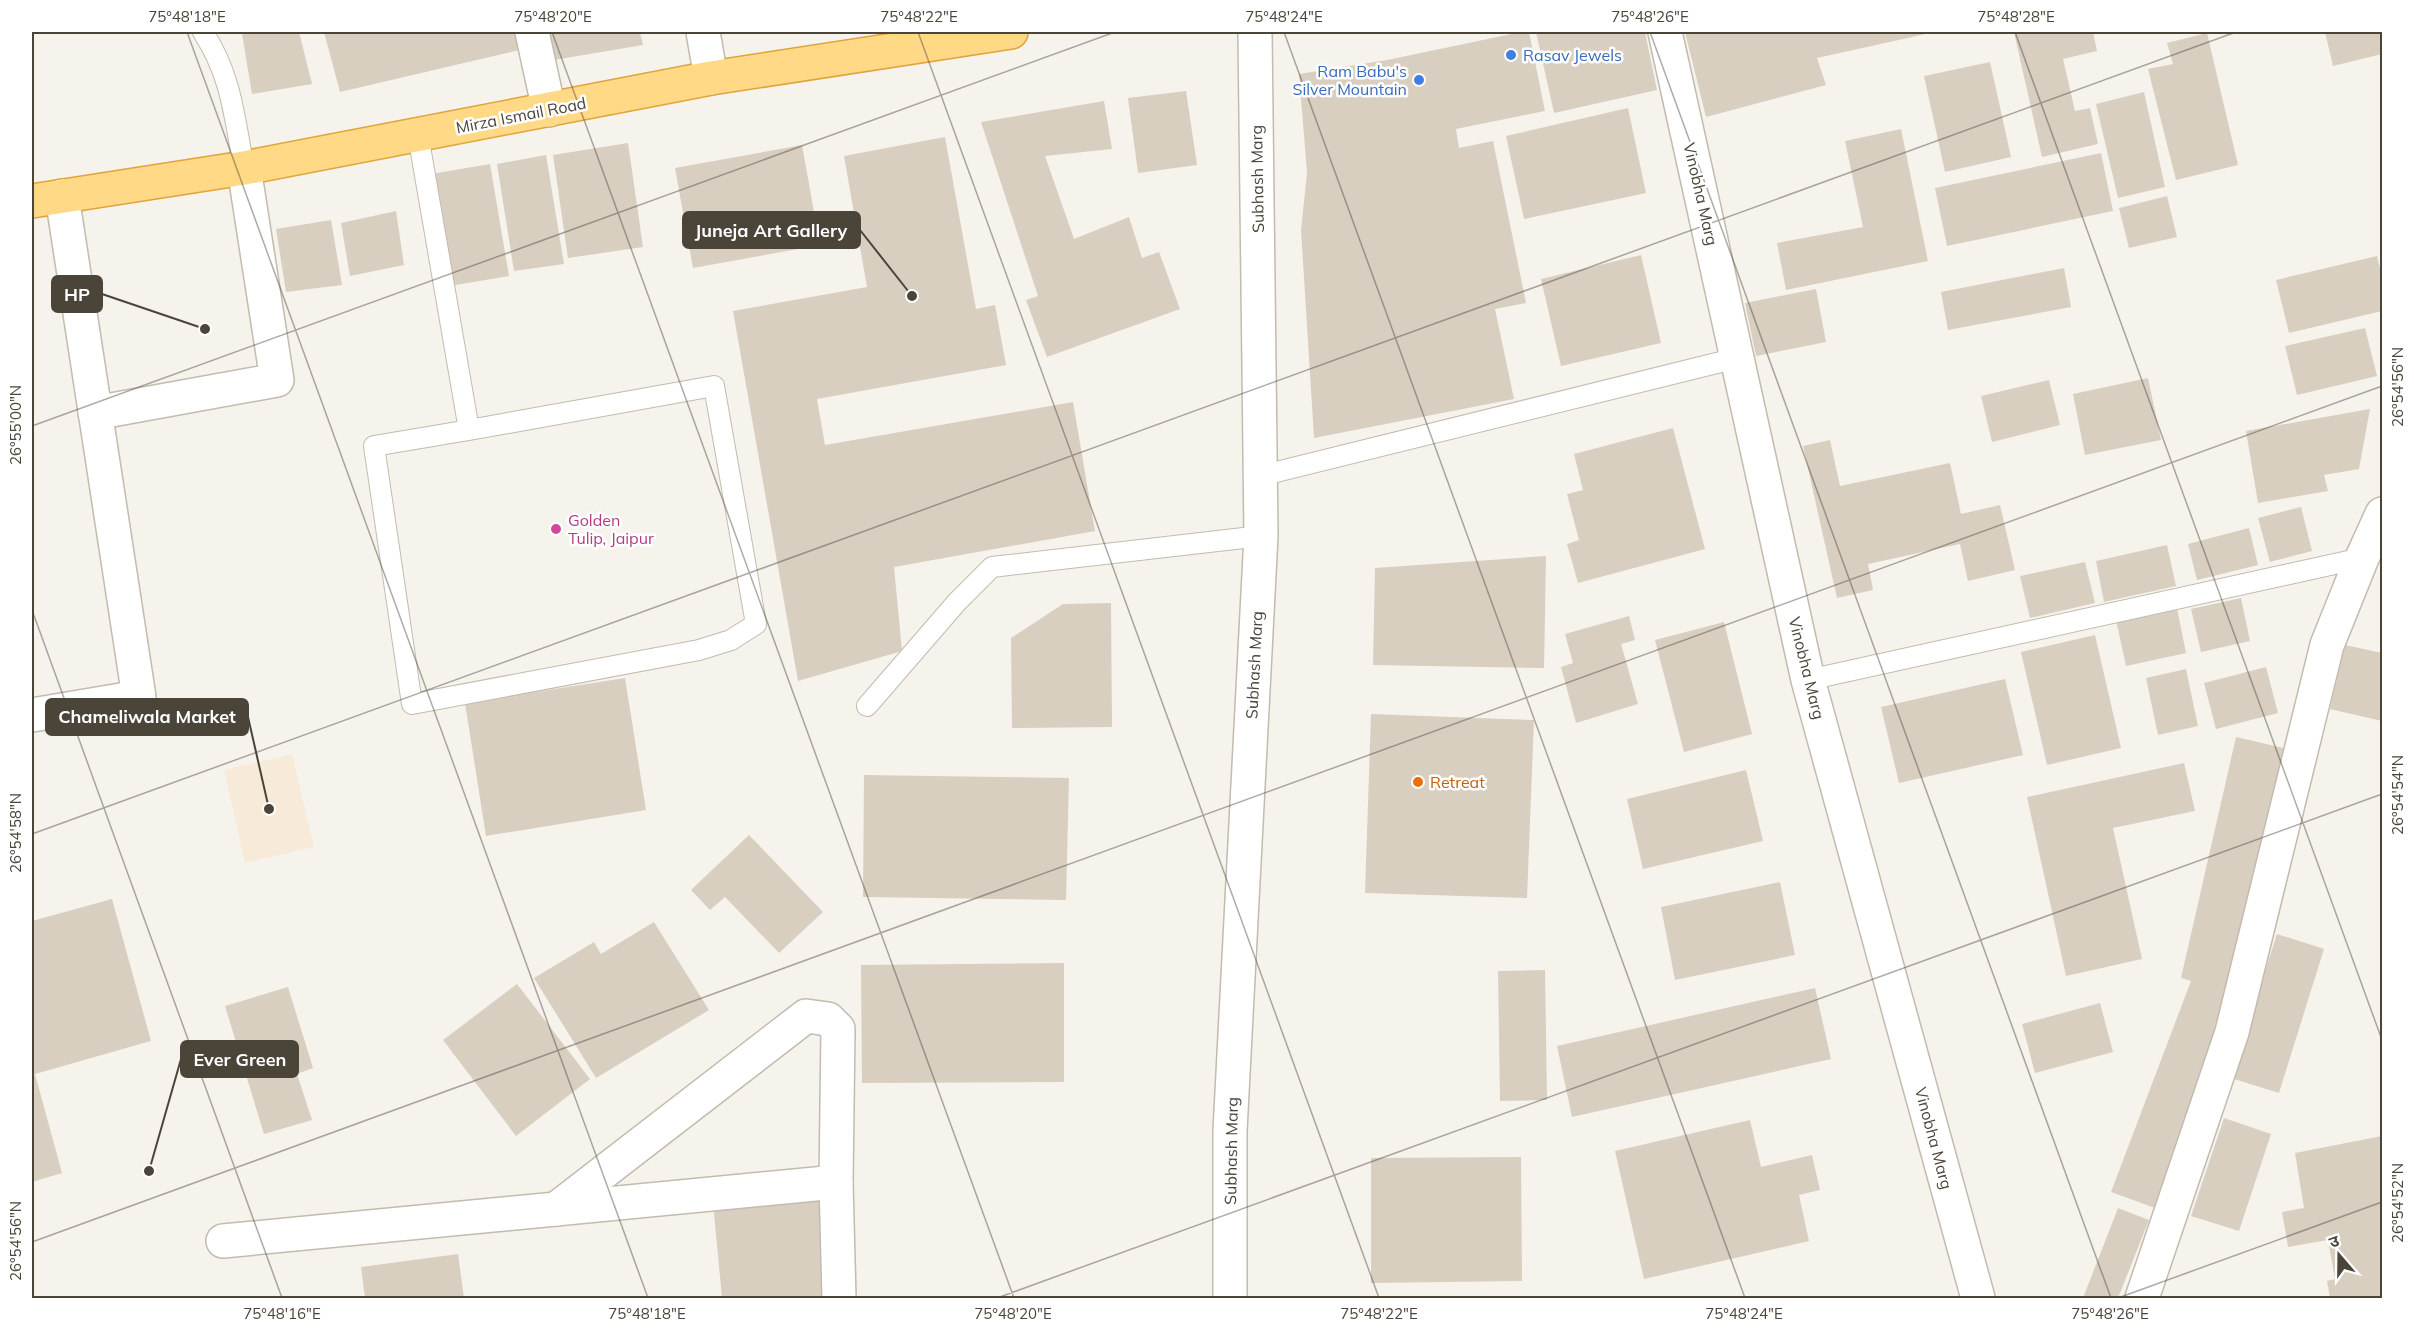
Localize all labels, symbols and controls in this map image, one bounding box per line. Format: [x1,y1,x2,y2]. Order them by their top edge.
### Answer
text: 75°48'18"E [148,7,226,26]
text: 75°48'20"E [514,7,592,26]
text: 75°48'22"E [880,7,958,26]
text: 75°48'24"E [1245,7,1323,26]
text: 75°48'26"E [1611,7,1689,26]
text: 75°48'28"E [1977,7,2055,26]
place label: Rasav Jewels [1523,45,1622,65]
marker: Rasav Jewels [1504,48,1518,62]
place label: Ram Babu's Silver Mountain [1292,61,1407,99]
marker: Ram Babu's Silver Mountain [1412,73,1426,87]
street label: Mirza Ismail Road [454,93,588,137]
street label: Subhash Marg [1246,125,1268,233]
street label: Vinobha Marg [1679,141,1723,247]
callout: Juneja Art Gallery [683,212,860,248]
text: Juneja Art Gallery [695,219,848,242]
callout: HP [52,276,102,312]
text: HP [64,283,90,306]
text: 26°54'56"N [2388,347,2407,427]
text: 26°55'00"N [6,385,25,465]
place label: Golden Tulip, Jaipur [568,510,654,548]
marker: Golden Tulip, Jaipur [549,522,563,536]
street label: Subhash Marg [1241,611,1267,719]
street label: Vinobha Marg [1785,615,1829,721]
callout: Chameliwala Market [46,699,248,735]
text: Chameliwala Market [58,705,236,728]
text: 26°54'54"N [2388,755,2407,835]
place label: Retreat [1430,772,1485,792]
marker: Retreat [1411,775,1425,789]
text: 26°54'58"N [6,793,25,873]
callout: Ever Green [181,1041,298,1077]
text: Ever Green [194,1048,286,1071]
street label: Vinobha Marg [1911,1085,1957,1191]
street label: Subhash Marg [1220,1097,1242,1205]
text: 26°54'52"N [2388,1163,2407,1243]
text: 26°54'56"N [6,1201,25,1281]
north arrow [2309,1225,2369,1285]
text: उ [2326,1230,2342,1252]
text: 75°48'16"E [243,1304,321,1323]
text: 75°48'18"E [608,1304,686,1323]
text: 75°48'20"E [974,1304,1052,1323]
text: 75°48'22"E [1340,1304,1418,1323]
text: 75°48'24"E [1705,1304,1783,1323]
text: 75°48'26"E [2071,1304,2149,1323]

